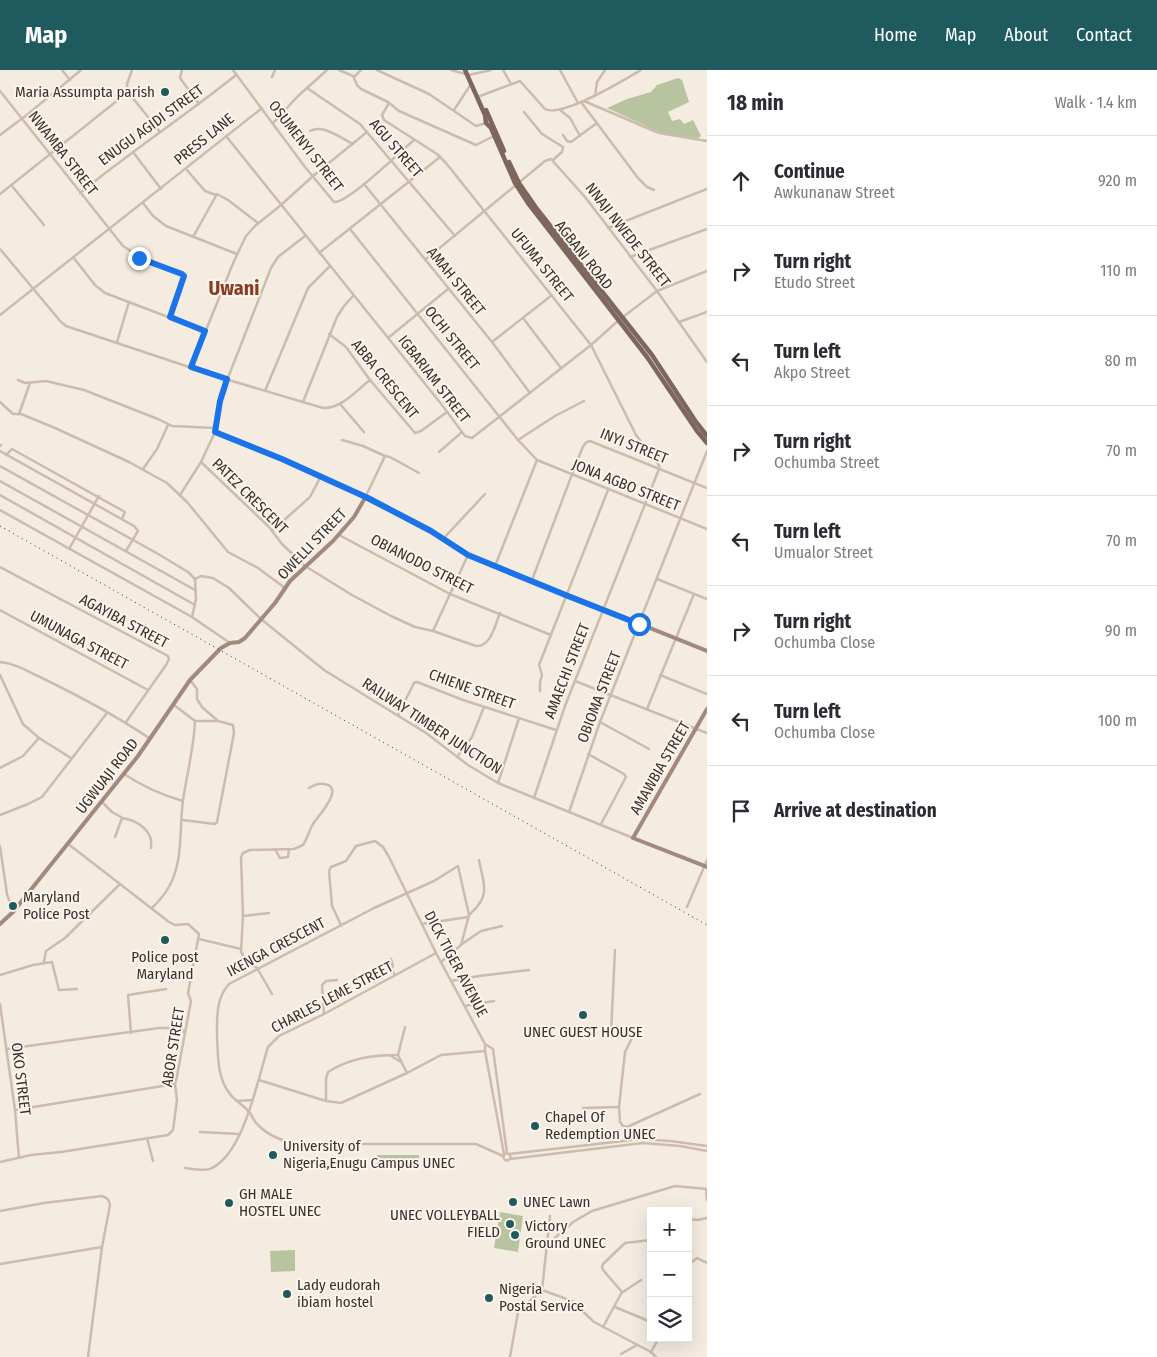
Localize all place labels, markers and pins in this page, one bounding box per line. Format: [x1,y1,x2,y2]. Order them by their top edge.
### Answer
place label: Maria Assumpta parish [15,83,155,101]
marker: Maria Assumpta parish [159,86,171,98]
place label: Maryland Police Post [23,888,90,923]
marker: Maryland Police Post [7,900,19,912]
marker: Police post Maryland [159,934,171,946]
place label: Police post Maryland [131,948,199,983]
marker: UNEC GUEST HOUSE [577,1009,589,1021]
place label: UNEC GUEST HOUSE [523,1023,643,1041]
place label: Chapel Of Redemption UNEC [545,1108,656,1143]
marker: Chapel Of Redemption UNEC [529,1120,541,1132]
place label: University of Nigeria,Enugu Campus UNEC [283,1137,455,1172]
marker: University of Nigeria,Enugu Campus UNEC [267,1149,279,1161]
place label: GH MALE HOSTEL UNEC [239,1185,322,1220]
place label: UNEC Lawn [523,1193,590,1211]
marker: UNEC Lawn [507,1196,519,1208]
marker: GH MALE HOSTEL UNEC [223,1197,235,1209]
place label: UNEC VOLLEYBALL FIELD [390,1206,500,1241]
place label: Victory Ground UNEC [525,1217,606,1252]
marker: UNEC VOLLEYBALL FIELD [504,1218,516,1230]
marker: Victory Ground UNEC [509,1229,521,1241]
place label: Lady eudorah ibiam hostel [297,1276,380,1311]
place label: Nigeria Postal Service [499,1280,584,1315]
marker: Lady eudorah ibiam hostel [281,1288,293,1300]
marker: Nigeria Postal Service [483,1292,495,1304]

